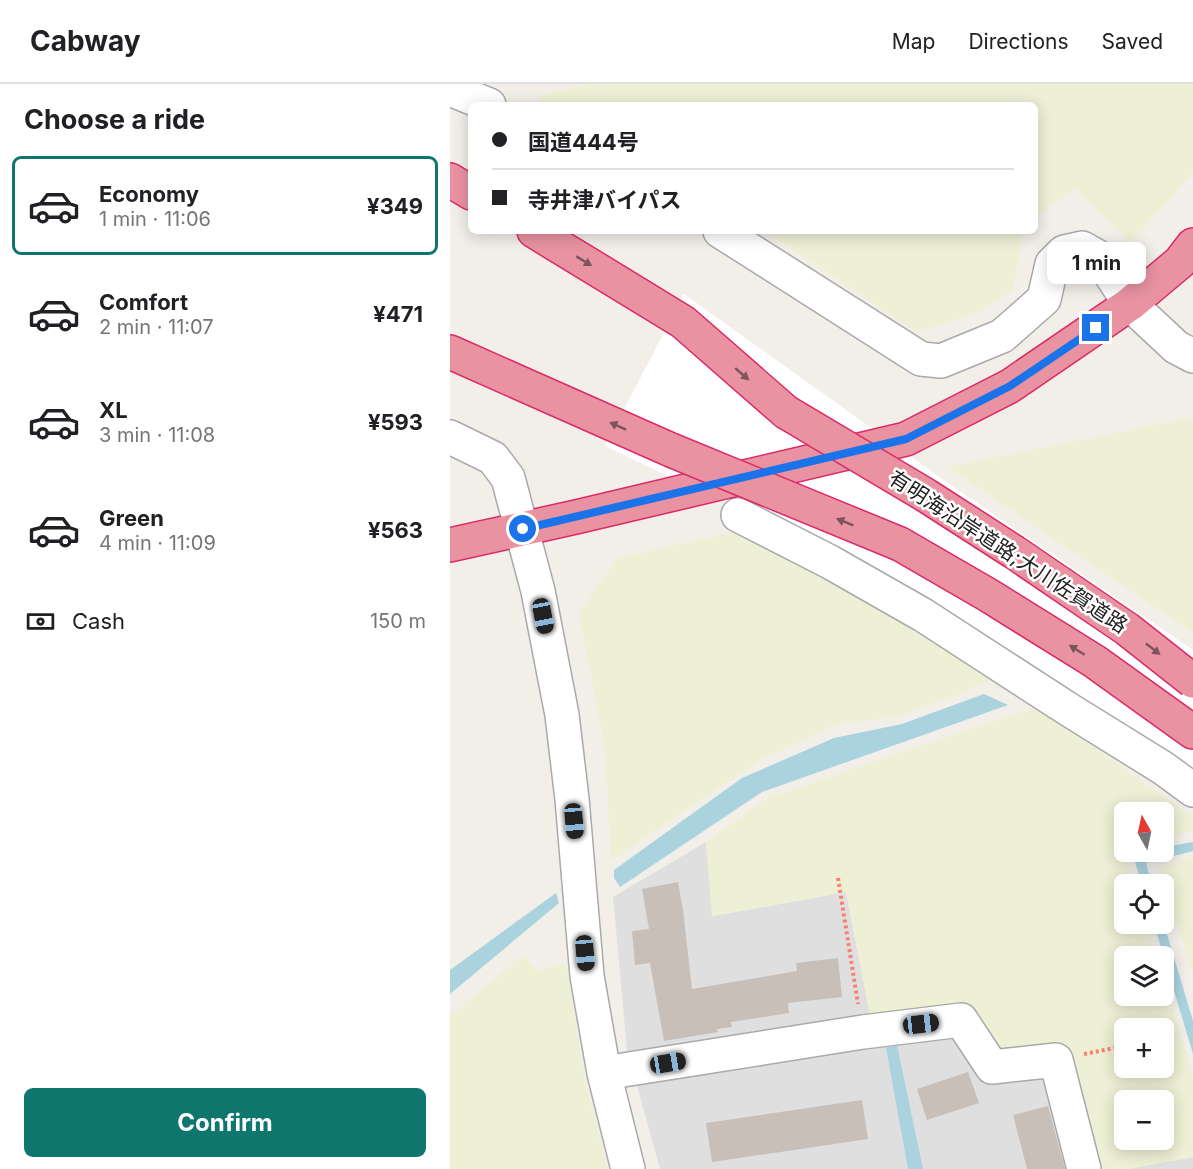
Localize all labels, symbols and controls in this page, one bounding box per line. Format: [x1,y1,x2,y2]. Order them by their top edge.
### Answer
text: Cabway [30,24,141,58]
text: Map [892,29,935,54]
text: Directions [968,29,1069,54]
text: Saved [1102,29,1163,54]
text: Choose a ride [24,103,205,136]
text: 国道444号 [528,129,639,155]
icon: car [27,179,81,233]
text: Economy [99,181,199,207]
text: 寺井津バイパス [528,187,682,213]
text: ¥349 [367,193,423,219]
text: 1 min · 11:06 [99,207,211,231]
callout: 1 min [1046,241,1146,283]
text: 1 min [1072,251,1121,275]
one-way arrow [576,256,592,267]
icon: car [27,287,81,341]
text: Comfort [99,289,188,315]
text: ¥471 [373,301,423,327]
route end [1082,314,1109,341]
text: 2 min · 11:07 [99,315,214,339]
one-way arrow [734,367,749,380]
icon: car [27,395,81,449]
text: XL [99,397,128,423]
text: ¥593 [368,409,423,435]
one-way arrow [609,421,627,431]
text: 3 min · 11:08 [99,423,215,447]
street label: 有明海沿岸道路;大川佐賀道路 [884,465,1132,638]
icon: car [27,503,81,557]
text: Green [99,505,164,531]
route start [509,515,536,542]
text: ¥563 [368,517,423,543]
one-way arrow [836,517,854,527]
text: 4 min · 11:09 [99,531,216,555]
car [531,597,555,635]
icon: cash [24,605,57,638]
text: Cash [72,608,125,634]
text: 150 m [370,609,426,633]
one-way arrow [1145,643,1160,655]
one-way arrow [1068,645,1085,656]
car [563,802,585,840]
north arrow [1114,802,1174,862]
map controls [1114,802,1174,1150]
button: locate [1114,874,1174,934]
car [574,934,596,972]
button: layers [1114,946,1174,1006]
car [902,1013,940,1035]
button: + [1114,1018,1174,1078]
car [649,1051,687,1075]
button: Confirm [24,1088,426,1157]
button: − [1114,1090,1174,1150]

